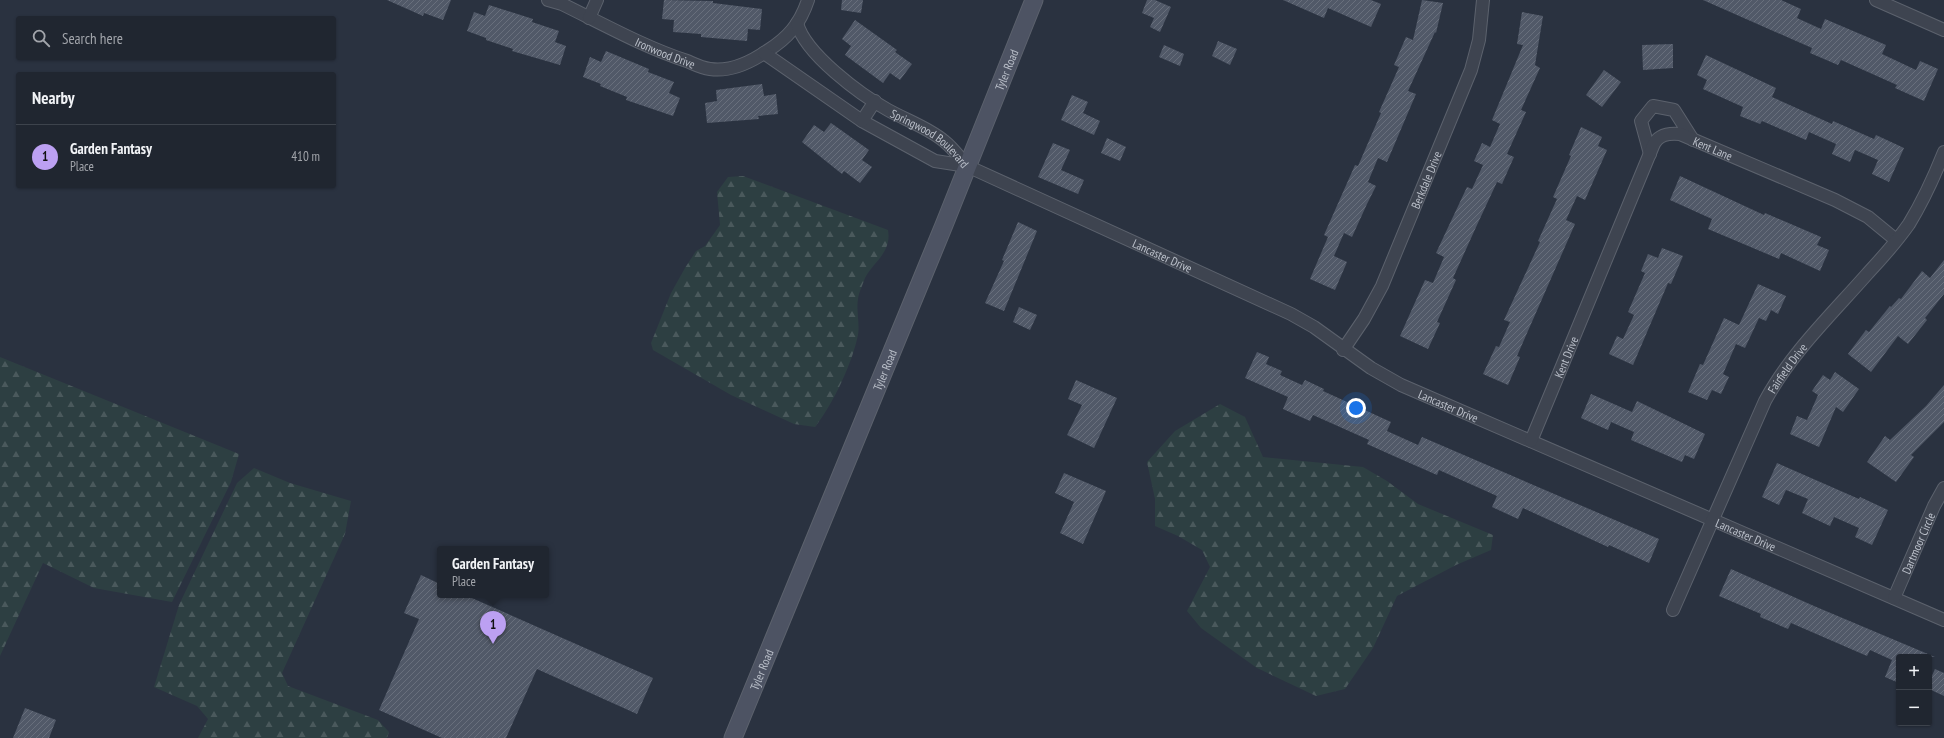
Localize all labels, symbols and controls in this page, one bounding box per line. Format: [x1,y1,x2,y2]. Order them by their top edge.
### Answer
search box [16,16,336,60]
icon: search [30,27,52,49]
text: Search here [62,29,123,48]
street label: Ironwood Drive [633,34,698,71]
street label: Tyler Road [991,47,1021,92]
text: Nearby [32,87,75,109]
street label: Springwood Boulevard [888,105,972,171]
street label: Kent Lane [1691,133,1735,163]
text: Garden Fantasy [70,139,152,158]
text: 1 [42,148,48,165]
text: 410 m [291,148,320,165]
street label: Berkdale Drive [1407,149,1444,211]
text: Place [70,158,94,175]
street label: Lancaster Drive [1130,235,1195,275]
street label: Kent Drive [1551,334,1581,380]
street label: Fairfield Drive [1764,340,1810,396]
street label: Tyler Road [869,347,899,393]
street label: Lancaster Drive [1416,386,1481,425]
your location [1346,398,1366,418]
street label: Dartmoor Circle [1898,510,1938,576]
street label: Lancaster Drive [1714,515,1778,554]
popup [437,546,549,598]
text: Garden Fantasy [452,554,534,573]
text: Place [452,573,476,590]
pin: 1 [480,611,506,644]
street label: Tyler Road [746,647,776,692]
map controls [1896,654,1932,726]
button: + [1896,654,1932,690]
button: − [1896,690,1932,726]

